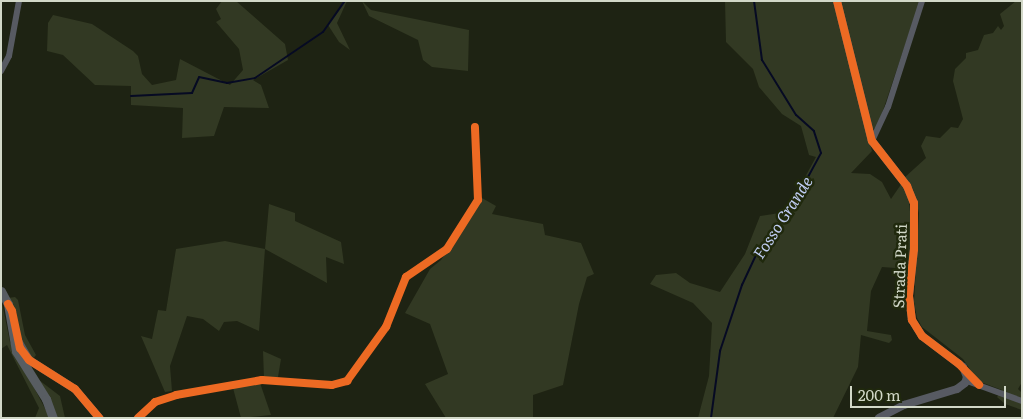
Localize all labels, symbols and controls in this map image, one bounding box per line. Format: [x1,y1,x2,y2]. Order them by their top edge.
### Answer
water label: Fosso Grande [748,172,816,262]
street label: Strada Prati [889,223,909,309]
scale bar [853,376,1009,408]
text: 200 m [858,383,901,406]

